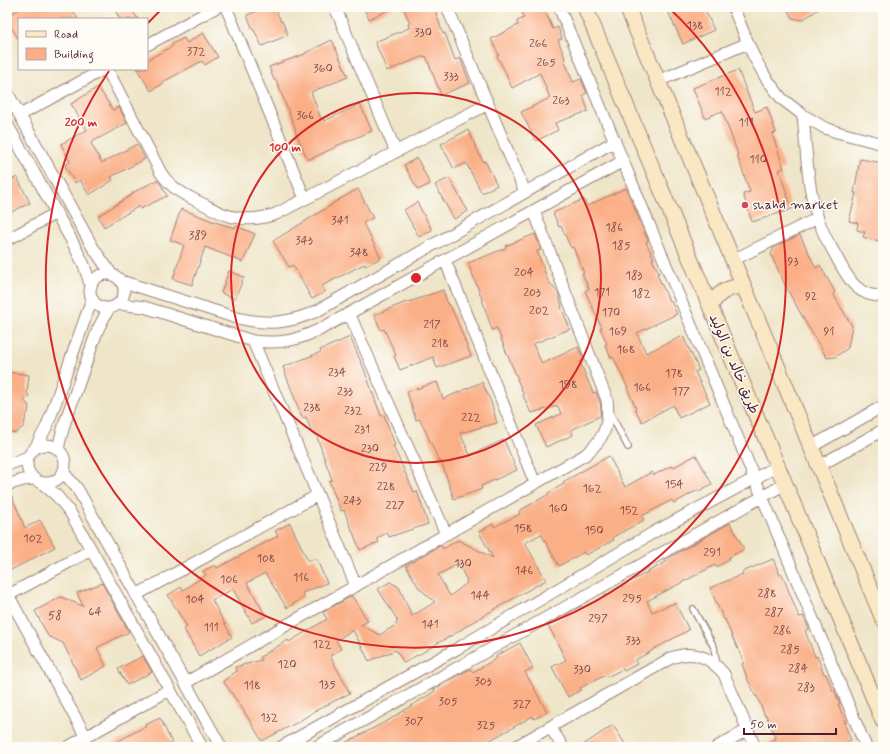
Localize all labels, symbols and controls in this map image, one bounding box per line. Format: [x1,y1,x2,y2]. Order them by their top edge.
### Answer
legend [18,18,148,70]
house number: 138 [687,18,703,34]
house number: 330 [414,25,432,41]
text: Road [54,27,78,43]
house number: 266 [529,36,547,52]
house number: 372 [187,44,205,60]
text: Building [54,47,94,64]
house number: 265 [536,55,556,71]
house number: 360 [313,61,333,77]
house number: 333 [443,69,459,85]
house number: 112 [714,84,732,100]
house number: 263 [552,93,570,109]
house number: 366 [296,108,314,124]
text: 200 m [65,115,98,131]
house number: 111 [738,115,754,131]
text: 100 m [269,140,302,156]
house number: 110 [749,152,767,168]
place label: shahd market [753,196,839,214]
marker: shahd market [740,200,750,210]
house number: 341 [331,213,349,229]
house number: 186 [605,220,623,236]
house number: 389 [189,228,207,244]
house number: 343 [295,233,313,249]
house number: 185 [612,238,631,254]
house number: 348 [349,245,369,261]
house number: 93 [788,254,798,270]
house number: 204 [514,265,534,281]
house number: 183 [626,268,643,284]
centre of rings [409,271,423,285]
house number: 203 [523,285,541,301]
house number: 171 [594,285,610,301]
house number: 182 [631,286,651,302]
house number: 92 [805,289,817,305]
house number: 202 [529,303,549,319]
house number: 170 [602,305,620,321]
street label: طريق خالد بن الوليد [705,311,763,417]
house number: 217 [423,317,441,333]
house number: 169 [609,324,627,340]
house number: 91 [823,324,835,340]
house number: 218 [431,336,449,352]
house number: 168 [617,342,635,358]
house number: 234 [328,365,346,381]
house number: 178 [665,366,683,382]
house number: 198 [559,377,578,393]
house number: 166 [633,380,651,396]
house number: 233 [337,384,353,400]
house number: 177 [672,384,690,400]
house number: 238 [303,400,321,416]
house number: 232 [344,403,362,419]
house number: 222 [461,410,481,426]
house number: 231 [354,422,370,438]
house number: 230 [361,441,379,457]
house number: 229 [369,460,387,476]
house number: 154 [665,477,683,493]
house number: 228 [377,479,395,495]
house number: 162 [582,481,602,497]
house number: 243 [343,493,361,509]
house number: 227 [386,498,405,514]
house number: 160 [548,501,568,517]
house number: 152 [620,503,638,519]
house number: 158 [514,521,532,537]
house number: 150 [585,523,603,539]
house number: 102 [23,531,43,547]
house number: 291 [703,545,721,561]
house number: 108 [257,551,275,567]
house number: 130 [454,556,472,572]
house number: 146 [515,563,533,579]
house number: 116 [293,570,309,586]
house number: 106 [220,572,238,588]
house number: 288 [758,586,776,602]
house number: 144 [470,588,490,604]
house number: 295 [622,591,642,607]
house number: 104 [185,592,205,608]
house number: 64 [88,604,102,620]
house number: 287 [764,605,784,621]
house number: 58 [48,608,62,624]
house number: 297 [588,611,608,627]
house number: 141 [421,617,439,633]
house number: 111 [203,620,219,636]
house number: 286 [773,623,791,639]
house number: 333 [625,633,641,649]
house number: 122 [313,637,331,653]
house number: 285 [780,642,800,658]
house number: 120 [278,657,296,673]
house number: 284 [788,661,808,677]
house number: 330 [573,662,591,678]
house number: 303 [474,674,492,690]
house number: 135 [318,677,336,693]
house number: 118 [243,678,261,694]
house number: 283 [797,680,815,696]
house number: 305 [439,694,458,710]
house number: 327 [513,697,532,713]
house number: 132 [260,710,278,726]
scale bar [744,710,836,736]
house number: 307 [405,714,424,730]
text: 50 m [750,717,777,733]
house number: 325 [477,718,496,734]

